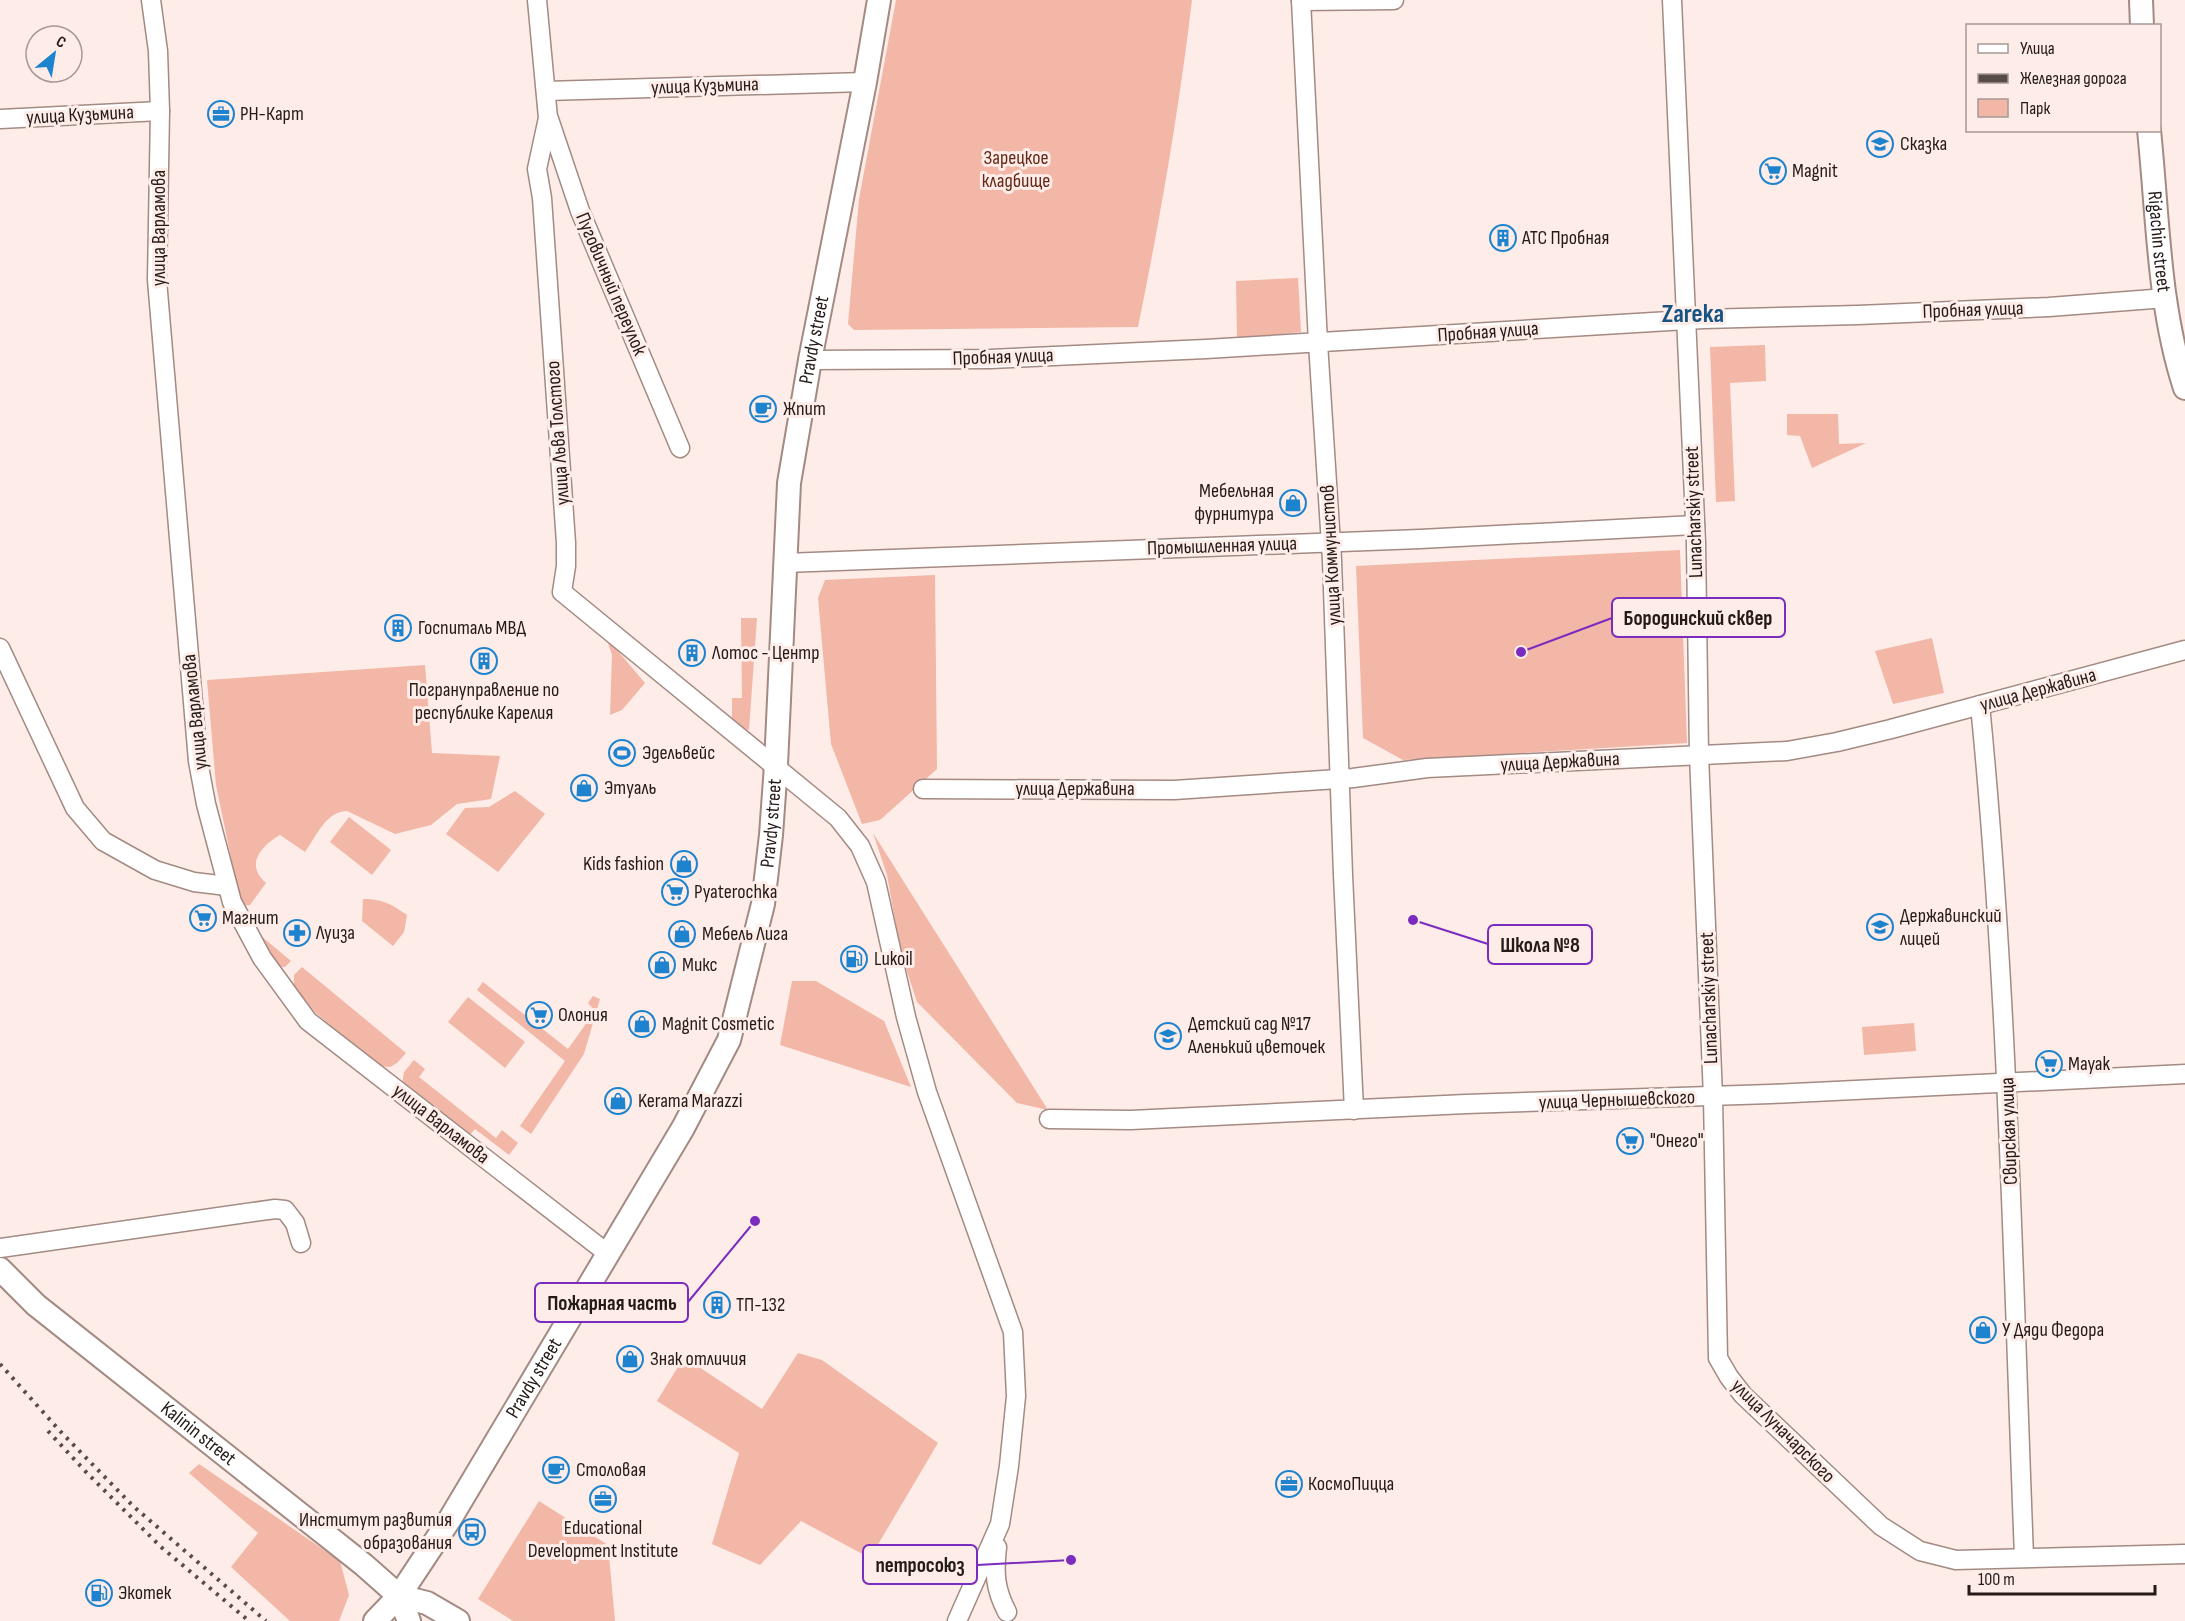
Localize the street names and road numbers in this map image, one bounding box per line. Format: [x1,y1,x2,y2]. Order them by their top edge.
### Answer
street label: улица Кузьмина [651,72,759,100]
street label: улица Кузьмина [26,100,134,130]
street label: улица Варламова [147,170,171,286]
street label: Rigachin street [2142,190,2176,294]
street label: Пуговичный переулок [570,209,652,359]
street label: Pravdy street [794,294,834,386]
street label: Пробная улица [1922,296,2024,324]
street label: Пробная улица [1437,317,1539,347]
street label: Пробная улица [952,343,1054,371]
street label: улица Льва Толстого [541,360,575,506]
street label: Lunacharskiy street [1680,446,1708,578]
street label: улица Коммунистов [1315,484,1347,626]
street label: Промышленная улица [1147,531,1297,561]
street label: улица Варламова [177,653,213,771]
street label: улица Державина [1977,663,2099,717]
street label: улица Державина [1500,747,1620,777]
street label: улица Державина [1015,777,1135,801]
street label: Pravdy street [755,778,787,869]
street label: Lunacharskiy street [1695,932,1723,1064]
street label: Свирская улица [1995,1077,2023,1185]
street label: улица Варламова [388,1079,494,1169]
street label: улица Чернышевского [1538,1085,1696,1115]
street label: Pravdy street [501,1334,567,1423]
street label: улица Луначарского [1726,1374,1840,1488]
street label: Kalinin street [156,1396,241,1471]

